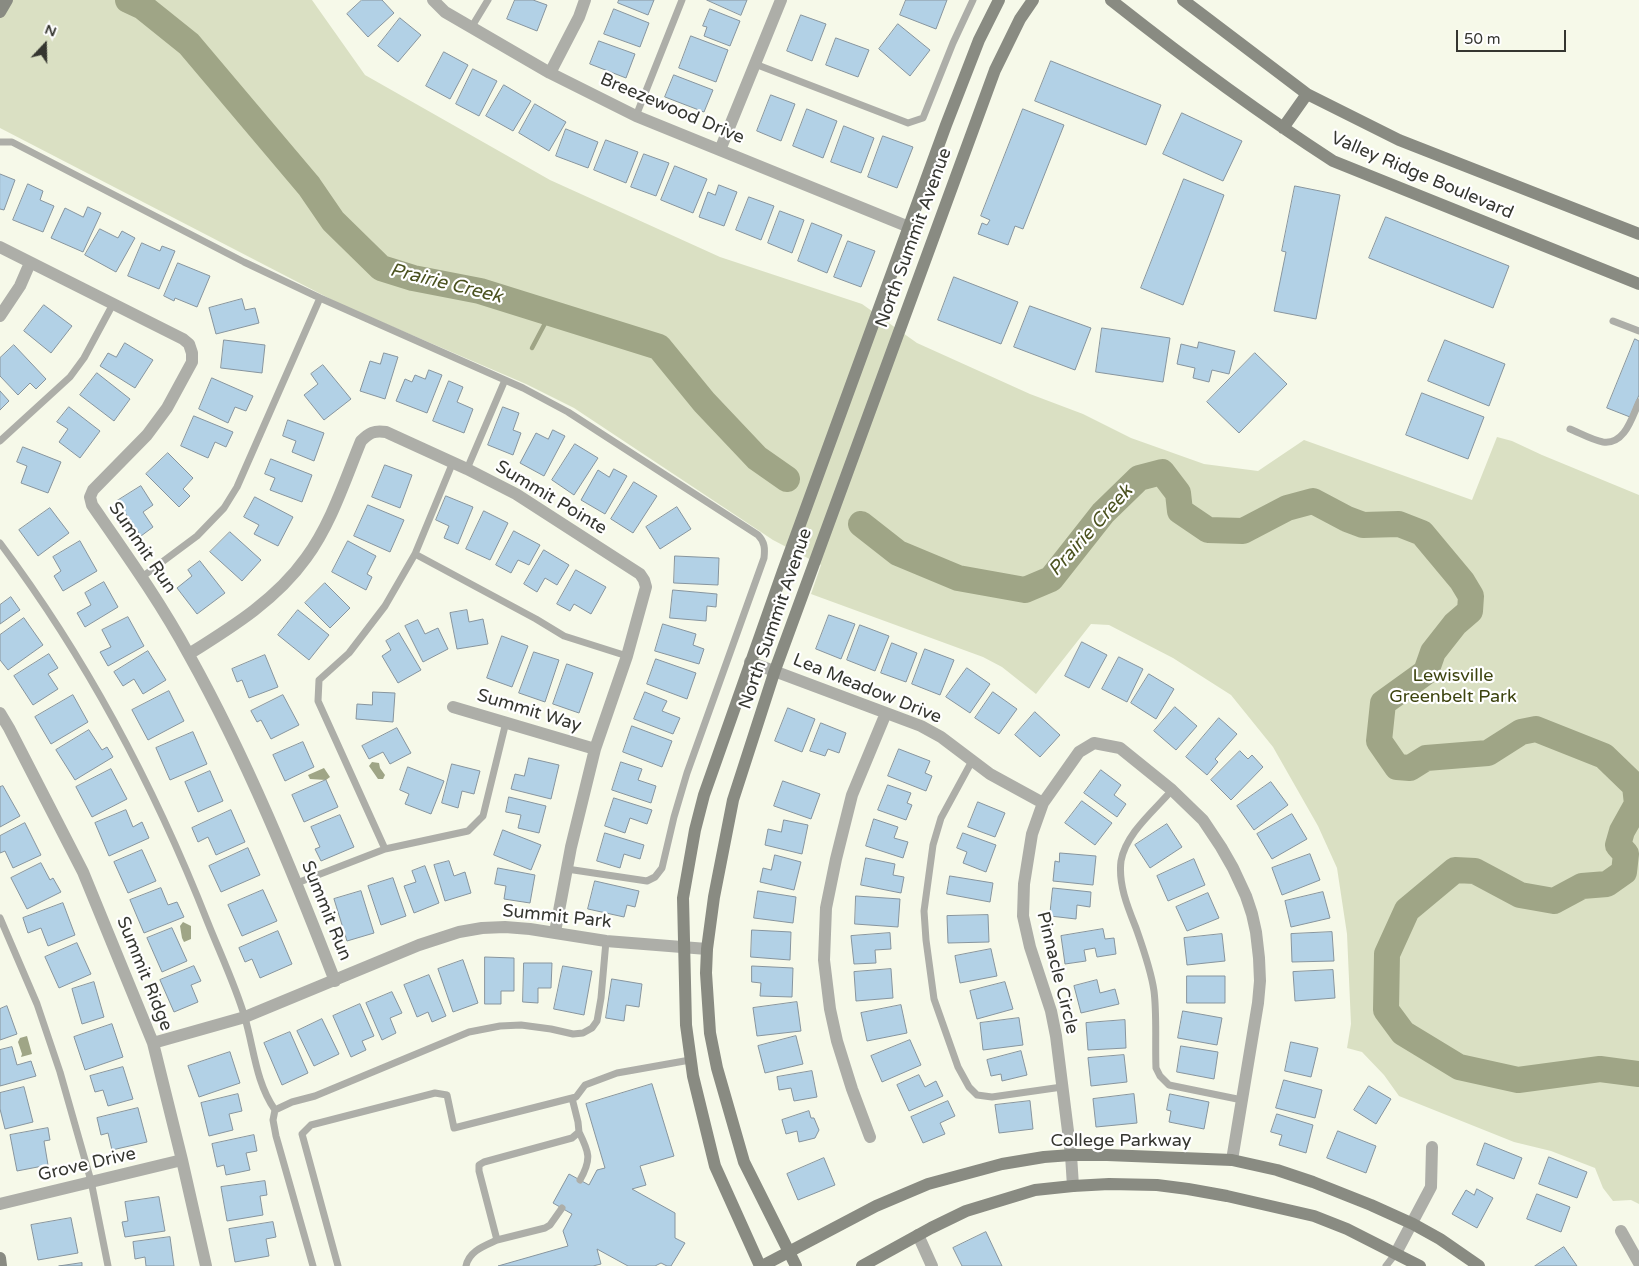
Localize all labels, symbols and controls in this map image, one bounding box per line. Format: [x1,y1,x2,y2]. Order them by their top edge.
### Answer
north arrow [20,20,70,70]
scale bar [1459,20,1569,52]
text: N [42,21,59,40]
text: 50 m [1464,30,1501,48]
street label: Breezewood Drive [597,69,747,149]
street label: Valley Ridge Boulevard [1327,128,1517,224]
street label: North Summit Avenue [871,145,957,331]
water label: Prairie Creek [387,259,505,309]
street label: Summit Pointe [491,456,611,540]
water label: Prairie Creek [1044,481,1138,581]
street label: Summit Run [103,498,181,598]
street label: North Summit Avenue [735,526,817,712]
street label: Lea Meadow Drive [790,649,944,729]
park label: Lewisville Greenbelt Park [1389,665,1517,708]
street label: Summit Way [474,685,584,737]
street label: Summit Run [296,858,356,964]
street label: Summit Park [501,901,613,933]
street label: Pinnacle Circle [1031,910,1083,1036]
street label: Summit Ridge [111,914,177,1034]
street label: College Parkway [1051,1130,1191,1152]
street label: Grove Drive [36,1143,138,1187]

